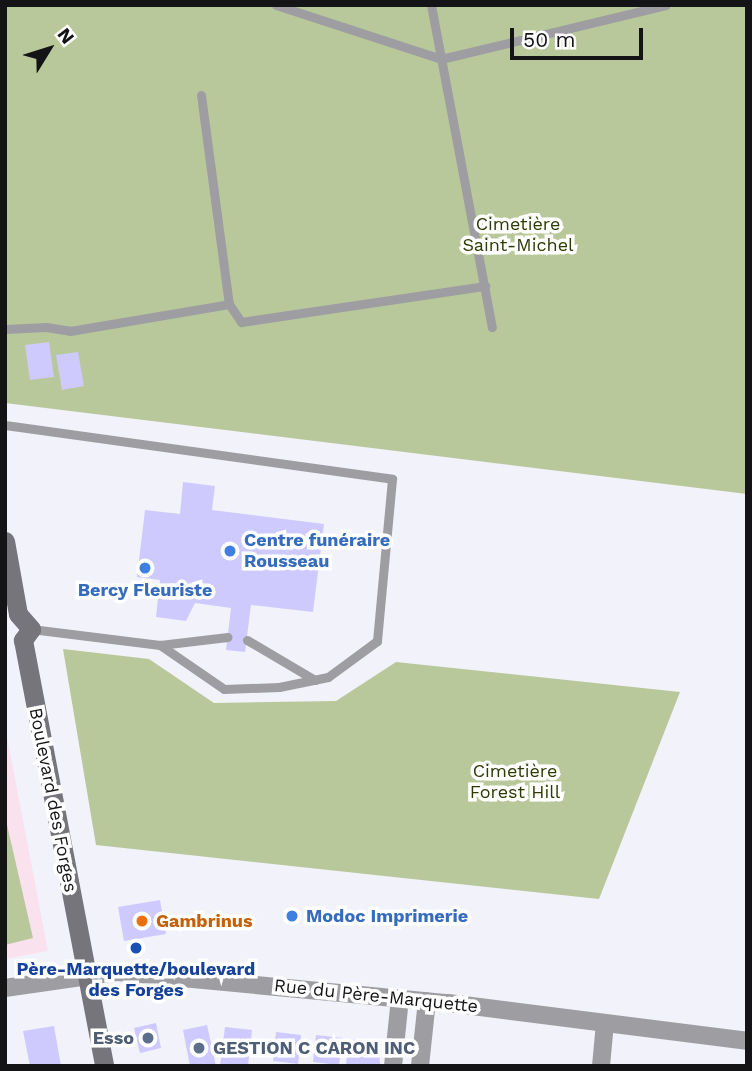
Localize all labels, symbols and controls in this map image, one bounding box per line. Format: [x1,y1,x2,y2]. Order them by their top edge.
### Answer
north arrow [14,14,84,84]
scale bar [514,14,647,58]
text: N [53,23,79,48]
text: 50 m [523,27,575,52]
park label: Cimetière Saint-Michel [462,214,574,256]
place label: Centre funéraire Rousseau [244,530,390,572]
marker: Centre funéraire Rousseau [222,543,238,559]
marker: Bercy Fleuriste [137,560,153,576]
place label: Bercy Fleuriste [77,579,213,601]
street label: Boulevard des Forges [25,706,81,894]
park label: Cimetière Forest Hill [470,761,560,804]
place label: Modoc Imprimerie [306,905,468,927]
marker: Modoc Imprimerie [284,908,300,924]
place label: Gambrinus [156,910,253,932]
marker: Gambrinus [134,913,150,929]
marker: Père-Marquette/boulevard des Forges [128,940,144,956]
place label: Père-Marquette/boulevard des Forges [17,959,255,1002]
street label: Rue du Père-Marquette [273,975,479,1017]
place label: Esso [93,1027,134,1049]
marker: Esso [140,1030,156,1046]
place label: GESTION C CARON INC [213,1037,415,1059]
marker: GESTION C CARON INC [191,1040,207,1056]

